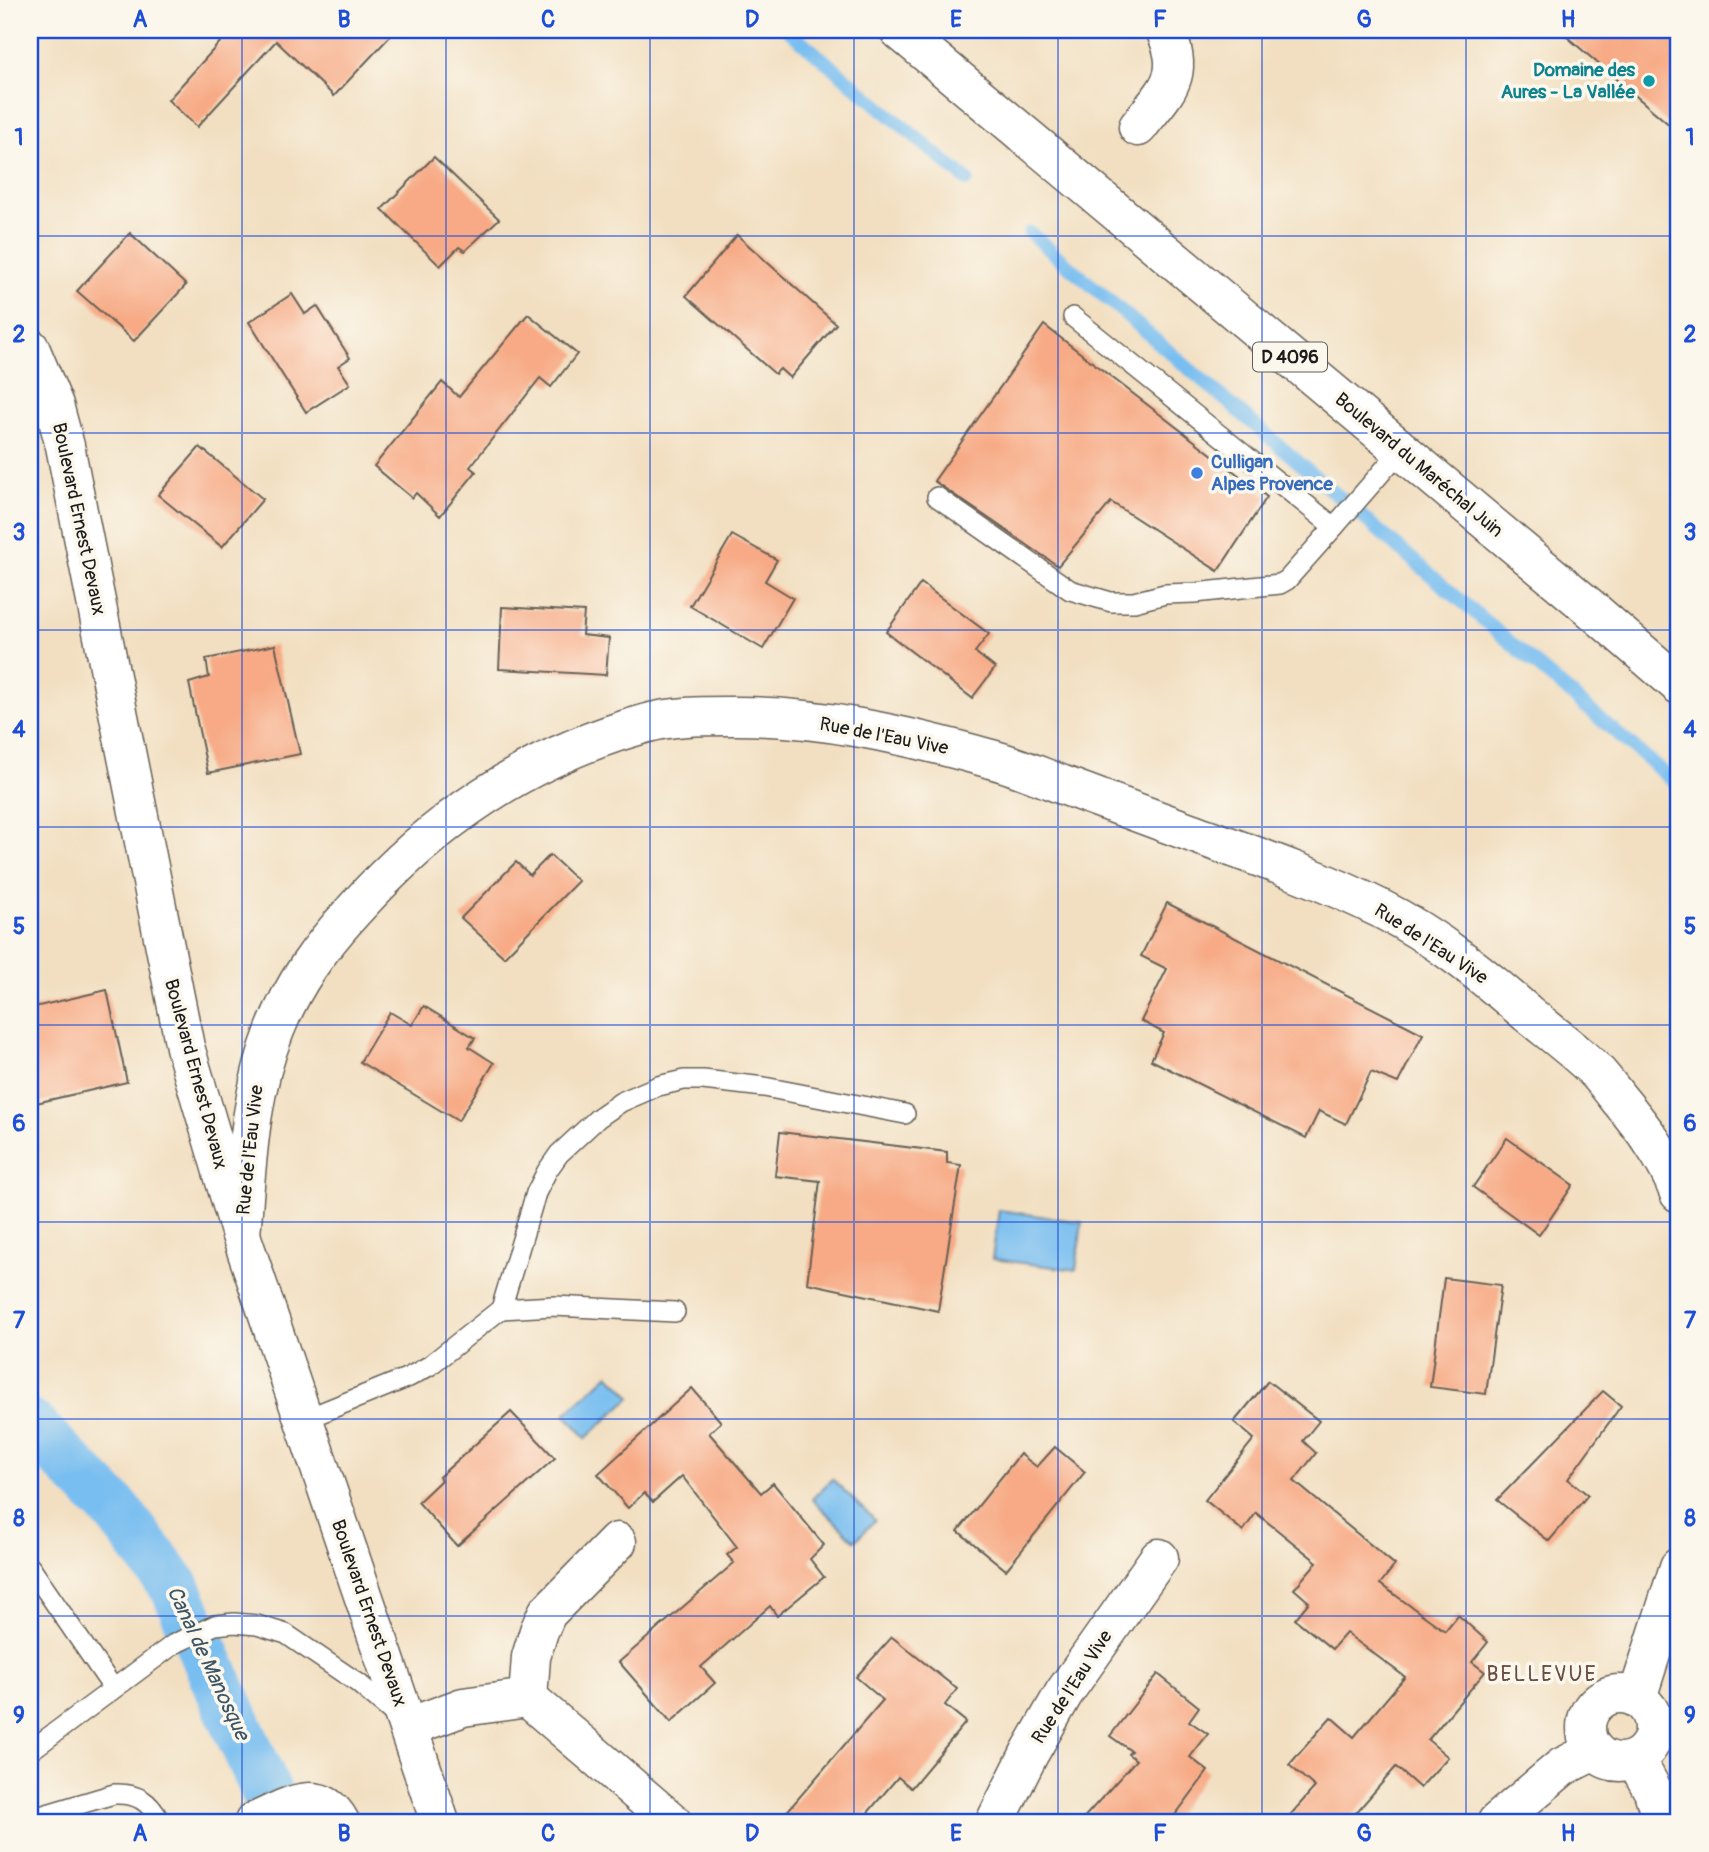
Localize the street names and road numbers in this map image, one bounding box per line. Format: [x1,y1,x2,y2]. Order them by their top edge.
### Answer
road number: D 4096 [1253,342,1327,372]
street label: Boulevard du Maréchal Juin [1330,387,1508,543]
street label: Boulevard Ernest Devaux [47,421,111,617]
street label: Rue de l'Eau Vive [818,712,951,760]
street label: Rue de l'Eau Vive [1370,898,1493,990]
street label: Boulevard Ernest Devaux [159,976,233,1172]
street label: Rue de l'Eau Vive [231,1083,269,1216]
street label: Boulevard Ernest Devaux [326,1516,412,1710]
street label: Rue de l'Eau Vive [1026,1625,1118,1748]

